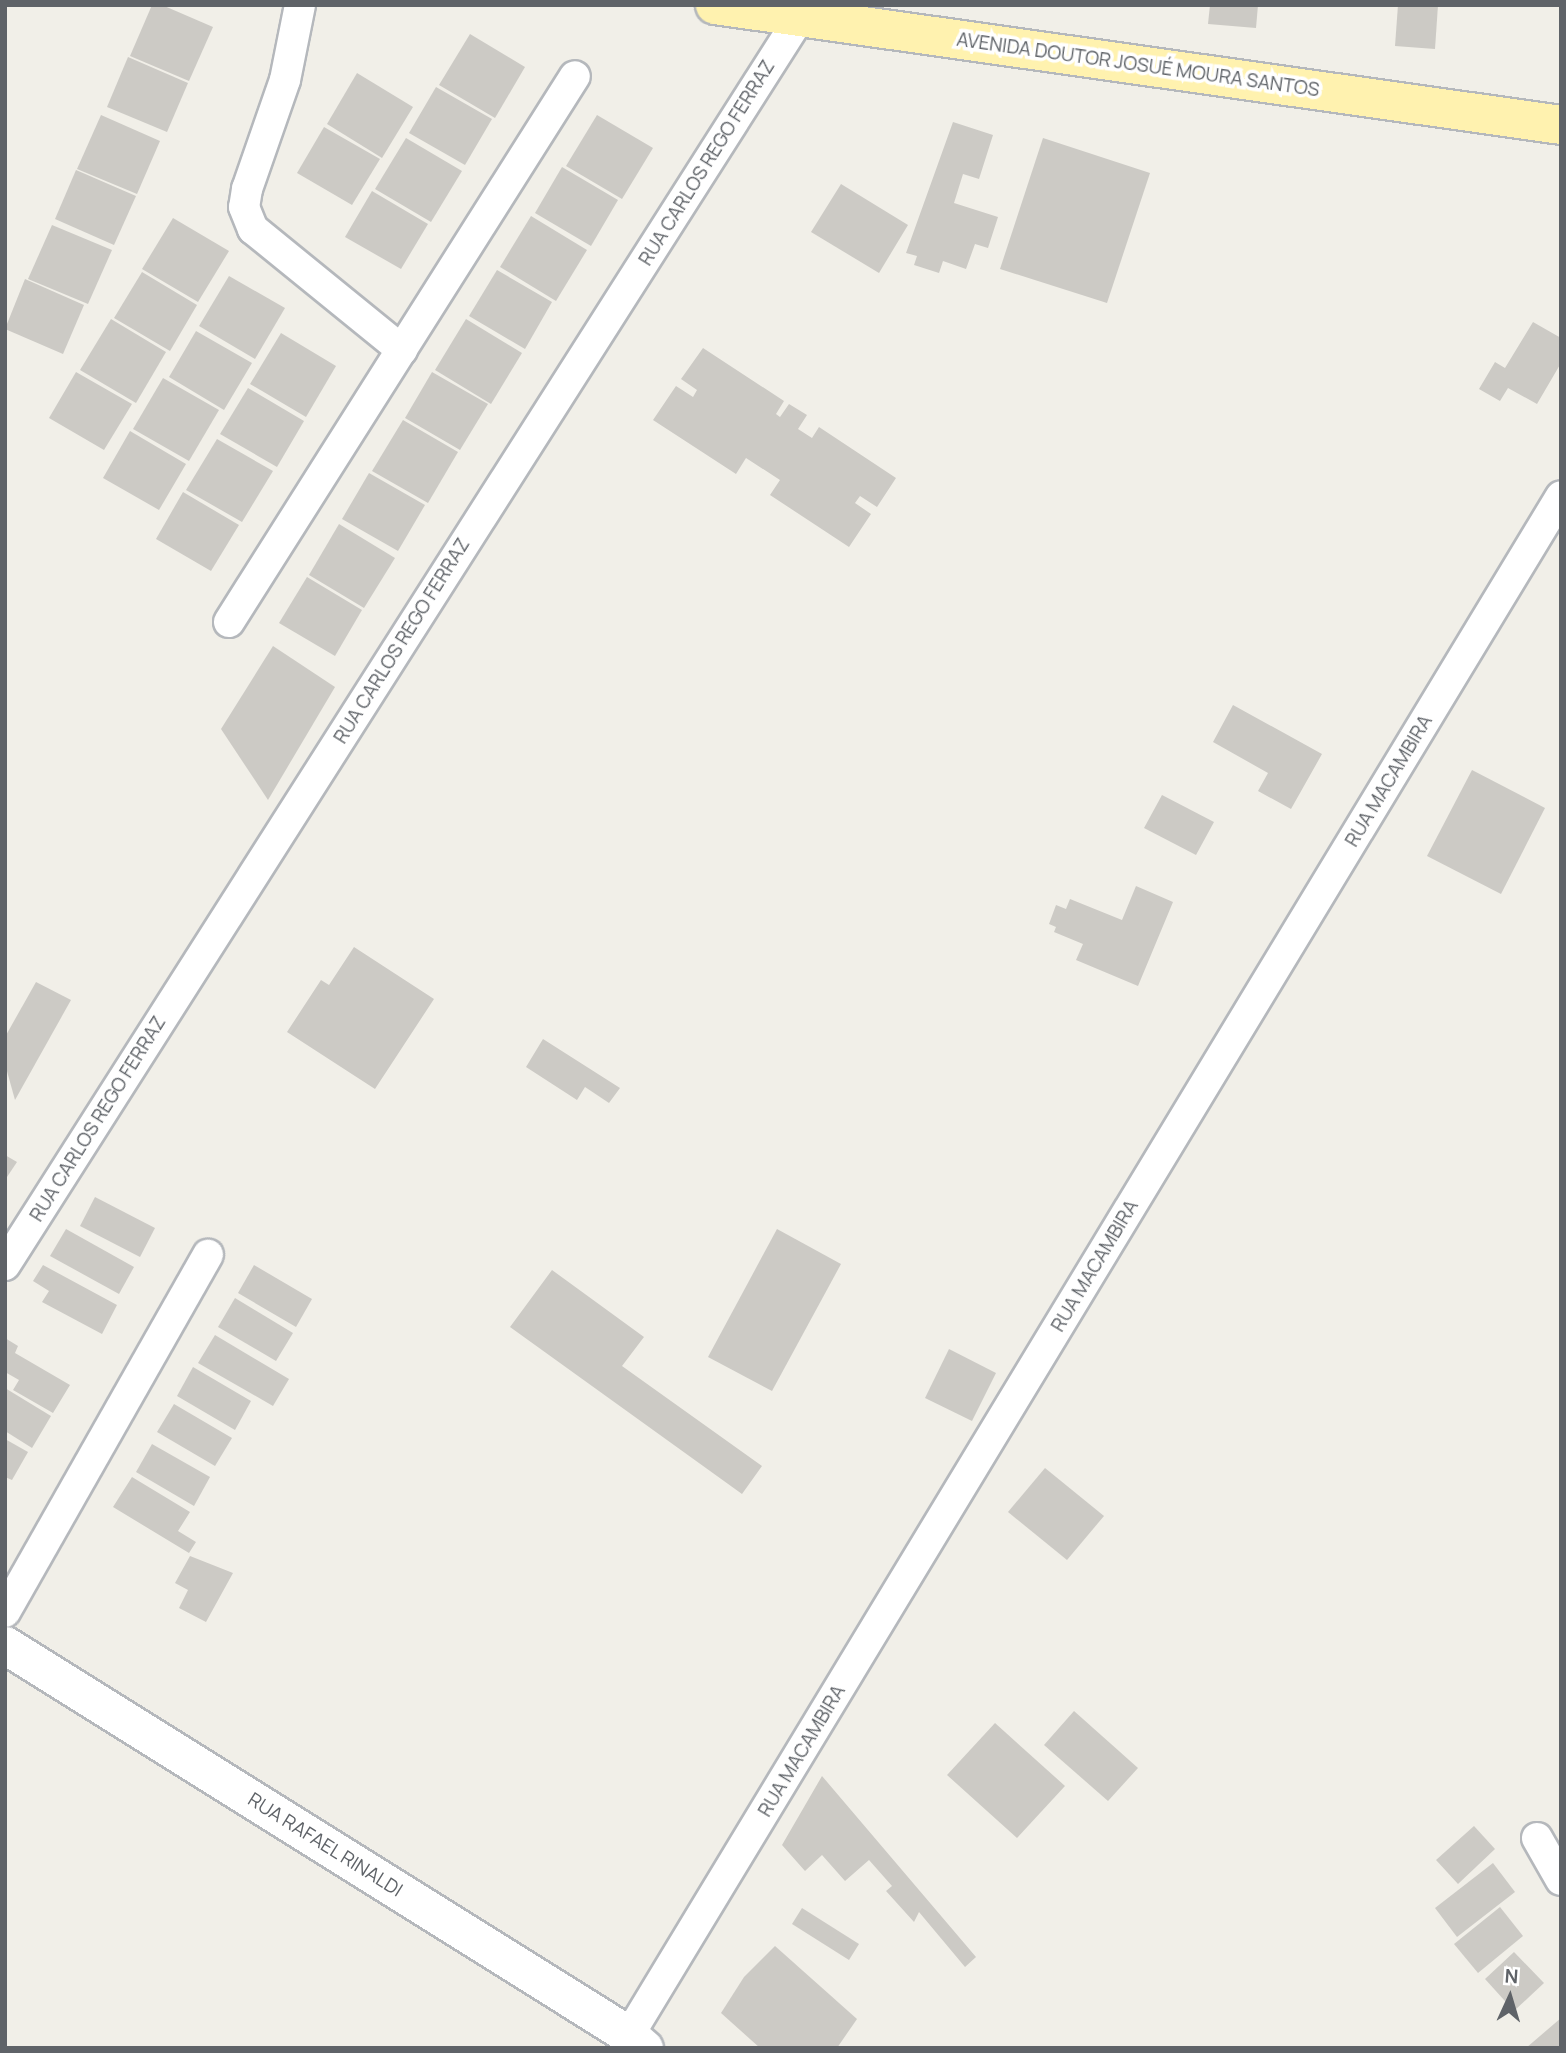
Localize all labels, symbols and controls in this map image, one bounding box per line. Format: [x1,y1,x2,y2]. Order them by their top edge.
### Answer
street label: AVENIDA DOUTOR JOSUÉ MOURA SANTOS [955,28,1321,102]
street label: RUA CARLOS REGO FERRAZ [634,56,780,270]
street label: RUA CARLOS REGO FERRAZ [329,534,475,748]
street label: RUA MACAMBIRA [1341,711,1437,851]
street label: RUA CARLOS REGO FERRAZ [25,1012,171,1226]
street label: RUA MACAMBIRA [1047,1196,1143,1336]
street label: RUA MACAMBIRA [754,1681,850,1821]
street label: RUA RAFAEL RINALDI [243,1788,407,1902]
north arrow [1475,1962,1545,2032]
text: N [1504,1963,1519,1989]

